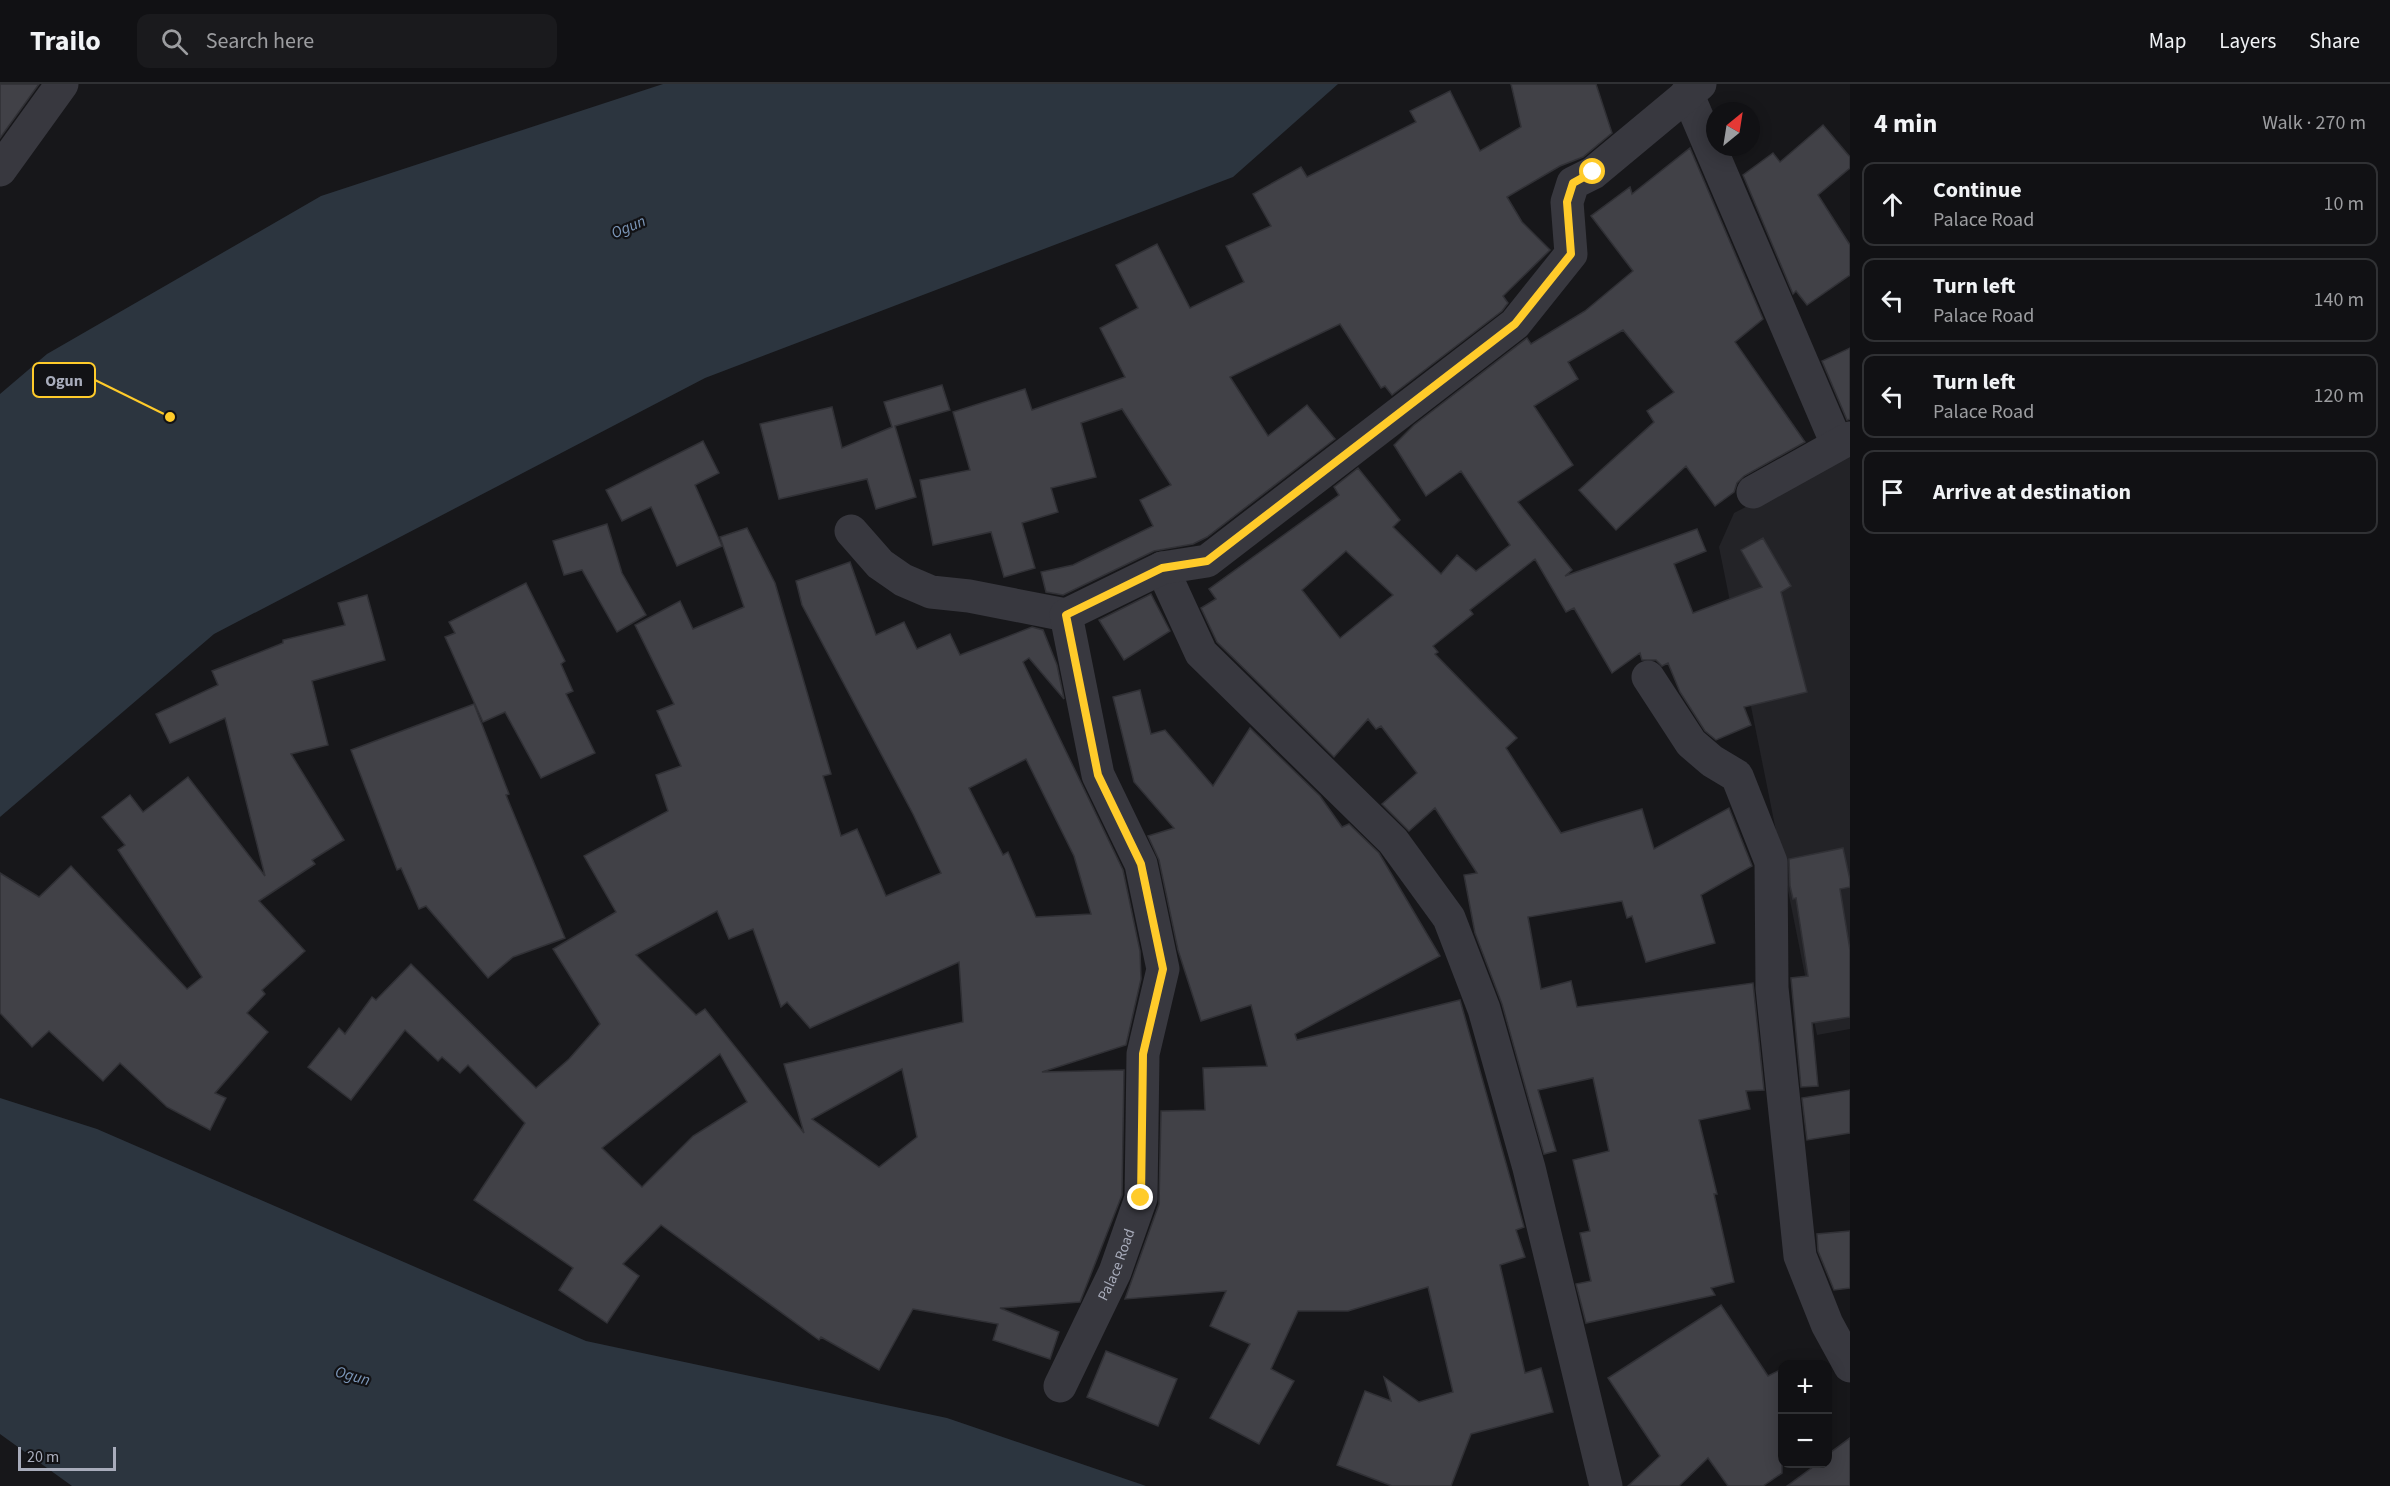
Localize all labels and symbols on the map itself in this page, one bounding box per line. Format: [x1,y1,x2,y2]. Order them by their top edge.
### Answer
north arrow [1706,102,1760,156]
route start [1579,158,1605,184]
water label: Ogun [608,210,649,244]
callout: Ogun [33,363,95,397]
text: Ogun [45,370,83,392]
route end [1127,1184,1153,1210]
street label: Palace Road [1093,1226,1140,1304]
water label: Ogun [333,1361,373,1391]
scale bar [18,1444,116,1472]

